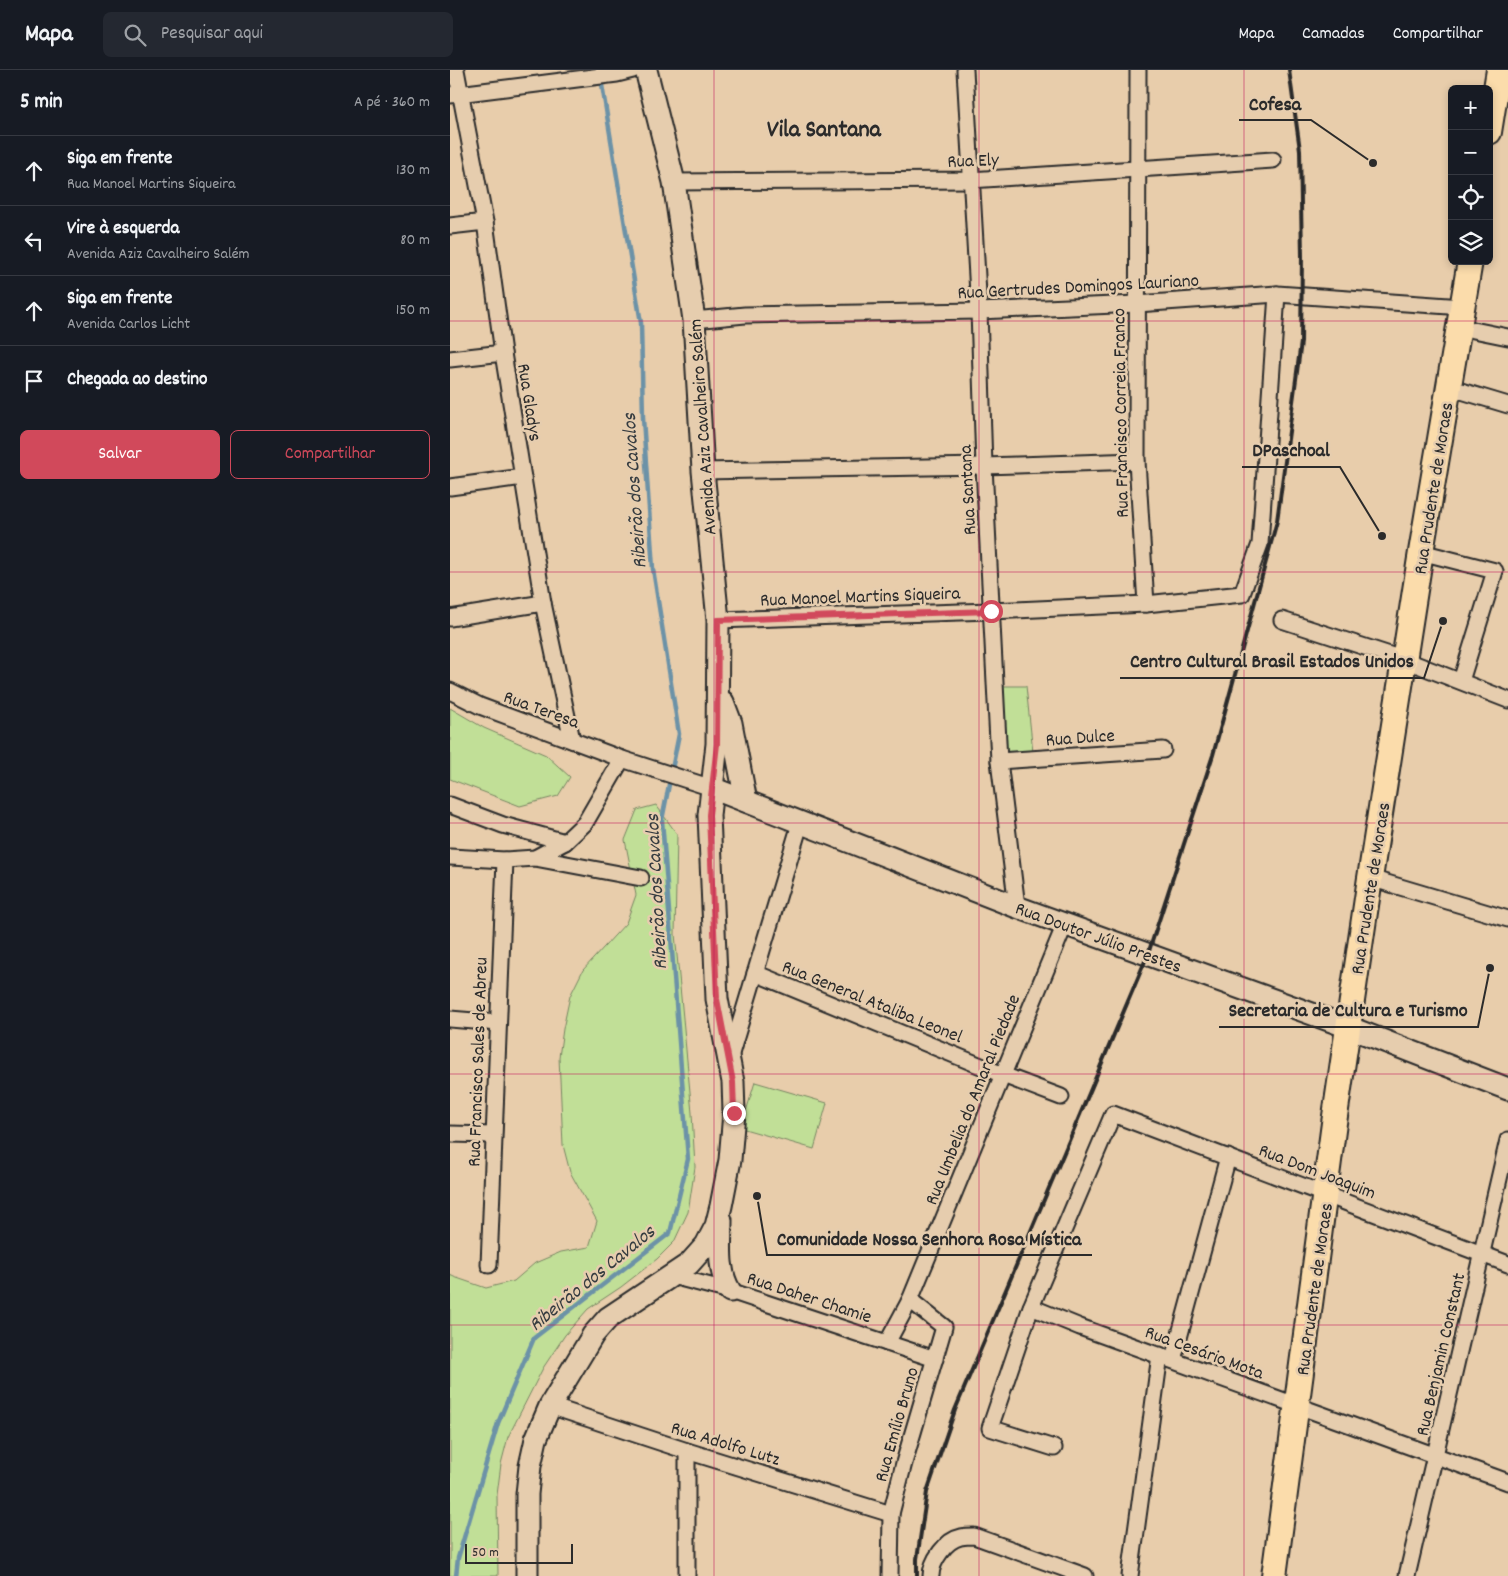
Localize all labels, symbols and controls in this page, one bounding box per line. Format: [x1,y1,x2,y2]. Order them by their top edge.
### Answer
search box [103,12,453,57]
text: Mapa [25,18,73,52]
icon: search [121,21,149,49]
text: Pesquisar aqui [161,21,263,48]
text: Mapa [1238,22,1274,47]
text: Camadas [1302,22,1365,47]
text: Compartilhar [1393,22,1483,47]
callout: Cofesa [1239,85,1311,120]
map controls [1448,85,1493,265]
button: + [1448,85,1493,130]
text: 5 min [20,88,63,118]
text: A pé · 360 m [354,91,430,114]
text: Cofesa [1249,92,1302,120]
district label: Vila Santana [767,114,882,148]
button: − [1448,130,1493,175]
text: Siga em frente [67,146,172,173]
street label: Rua Ely [947,148,1000,177]
icon: ahead [20,157,48,185]
text: 130 m [396,159,430,182]
text: Rua Manoel Martins Siqueira [67,173,236,196]
button: locate [1448,175,1493,220]
text: Vire à esquerda [67,216,179,243]
button: layers [1448,220,1493,265]
icon: left [20,227,48,255]
text: 80 m [400,229,430,252]
text: Avenida Aziz Cavalheiro Salém [67,243,250,266]
street label: Rua Gertrudes Domingos Lauriano [957,269,1200,308]
text: Siga em frente [67,286,172,313]
icon: ahead [20,297,48,325]
text: 150 m [396,299,430,322]
street label: Rua Francisco Correia Franco [1107,308,1138,518]
text: Avenida Carlos Licht [67,313,190,336]
street label: Avenida Aziz Cavalheiro Salém [683,318,726,536]
street label: Rua Gladys [508,362,547,443]
icon: arrive [20,367,48,395]
text: Chegada ao destino [67,367,208,394]
street label: Rua Prudente de Moraes [1409,401,1462,577]
water label: Ribeirão dos Cavalos [617,412,655,569]
button: Salvar [20,430,220,479]
button: Compartilhar [230,430,430,479]
callout: DPaschoal [1242,432,1340,467]
text: DPaschoal [1252,438,1330,466]
street label: Rua Santana [954,443,985,536]
street label: Rua Manoel Martins Siqueira [760,581,962,615]
route start [980,600,1003,623]
callout: Centro Cultural Brasil Estados Unidos [1120,643,1424,678]
text: Centro Cultural Brasil Estados Unidos [1130,649,1414,677]
street label: Rua Teresa [499,685,584,738]
street label: Rua Dulce [1045,724,1116,755]
street label: Rua Prudente de Moraes [1346,801,1399,977]
water label: Ribeirão dos Cavalos [640,813,676,970]
street label: Rua Doutor Júlio Prestes [1011,897,1185,982]
street label: Rua General Ataliba Leonel [777,955,966,1052]
street label: Rua Francisco Sales de Abreu [462,957,497,1167]
street label: Rua Umbelia do Amaral Piedade [920,991,1029,1210]
callout: Secretaria de Cultura e Turismo [1219,992,1478,1027]
text: Secretaria de Cultura e Turismo [1228,998,1468,1026]
route end [723,1102,746,1125]
street label: Rua Dom Joaquim [1254,1138,1379,1208]
street label: Rua Prudente de Moraes [1291,1202,1342,1377]
water label: Ribeirão dos Cavalos [524,1219,663,1339]
callout: Comunidade Nossa Senhora Rosa Mística [767,1220,1092,1255]
text: Comunidade Nossa Senhora Rosa Mística [777,1227,1082,1255]
street label: Rua Daher Chamie [743,1266,875,1332]
street label: Rua Benjamin Constant [1411,1271,1474,1439]
street label: Rua Cesário Mota [1141,1320,1268,1389]
street label: Rua Emílio Bruno [869,1364,928,1485]
street label: Rua Adolfo Lutz [667,1416,783,1475]
scale bar [465,1541,572,1564]
text: 50 m [472,1543,499,1563]

